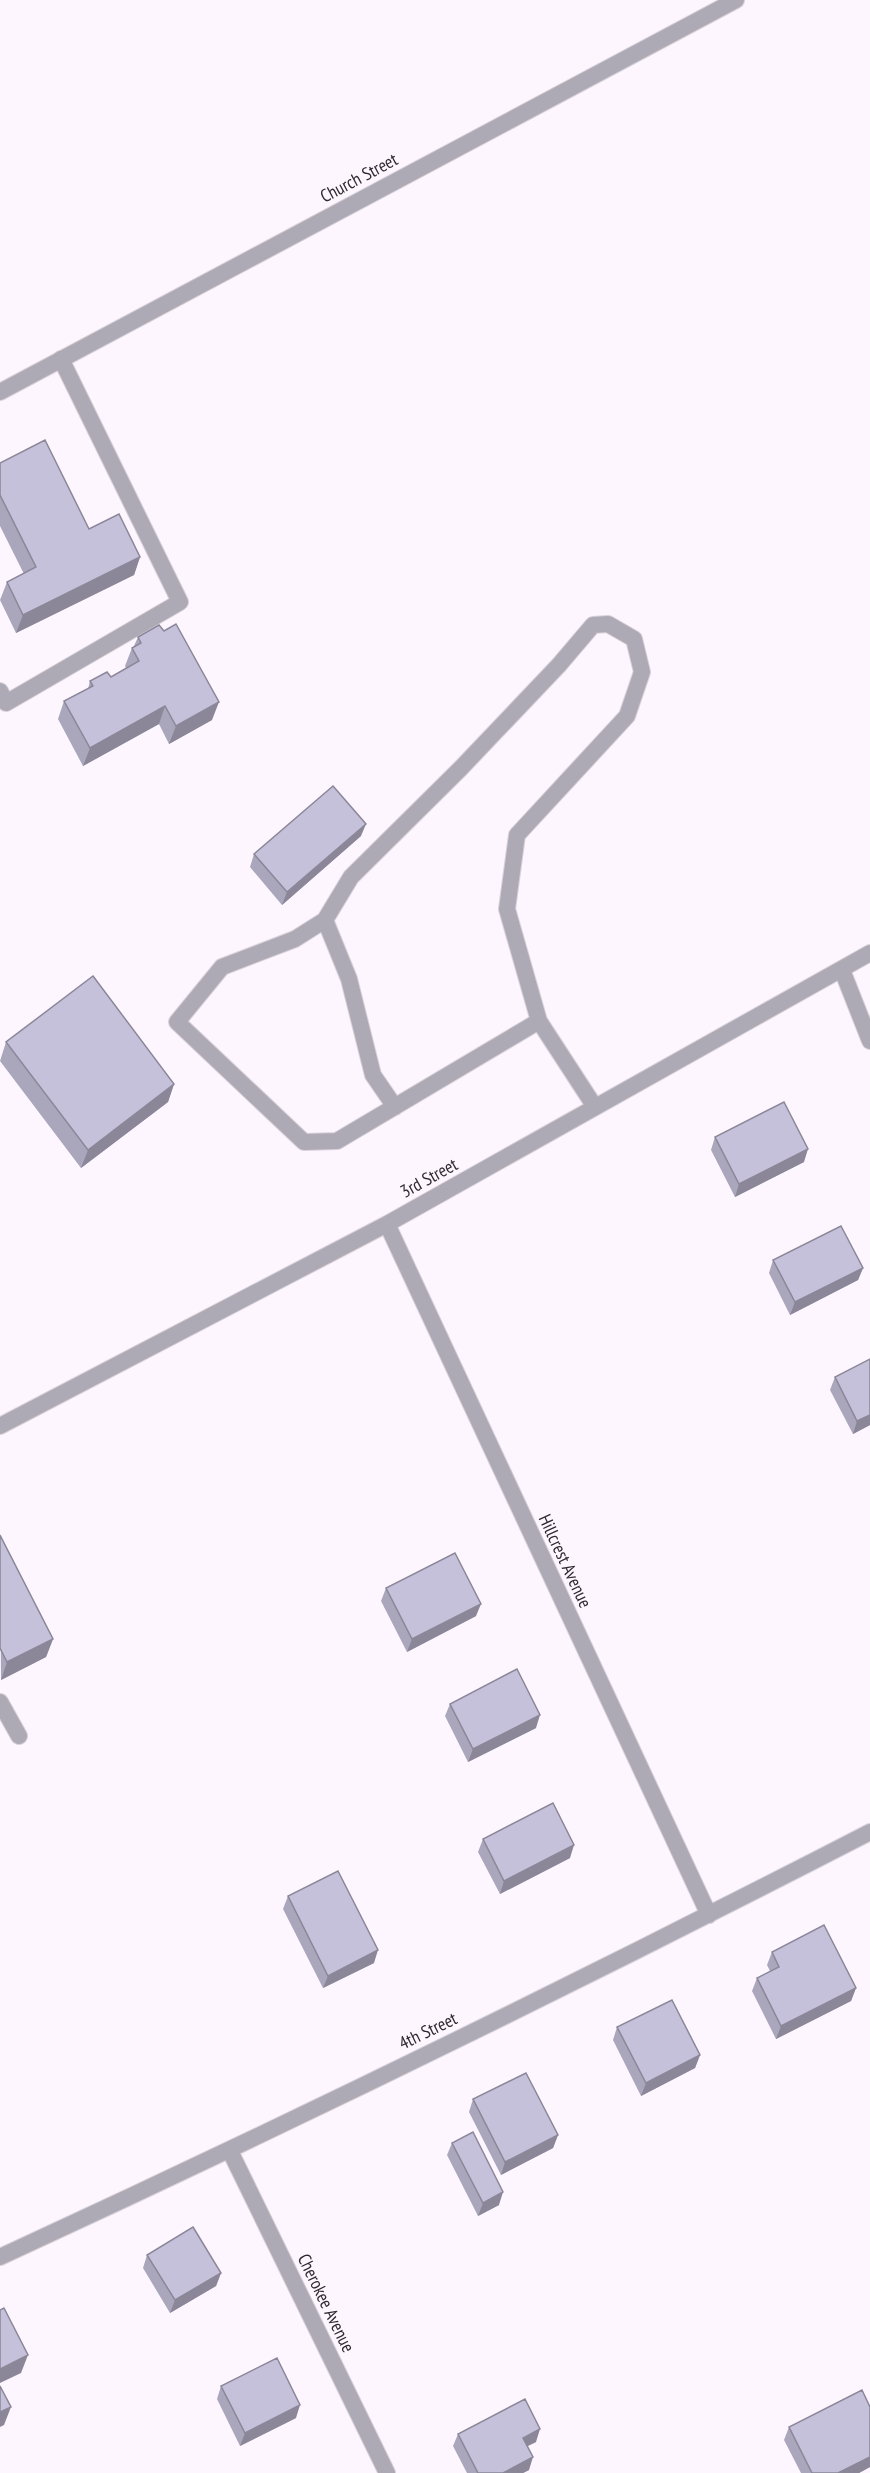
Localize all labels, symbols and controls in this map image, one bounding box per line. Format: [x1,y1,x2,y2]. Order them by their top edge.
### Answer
street label: Church Street [316,148,401,208]
street label: 3rd Street [396,1152,461,1203]
street label: Hillcrest Avenue [534,1510,597,1611]
street label: 4th Street [395,2007,461,2054]
street label: Cherokee Avenue [293,2250,360,2356]

